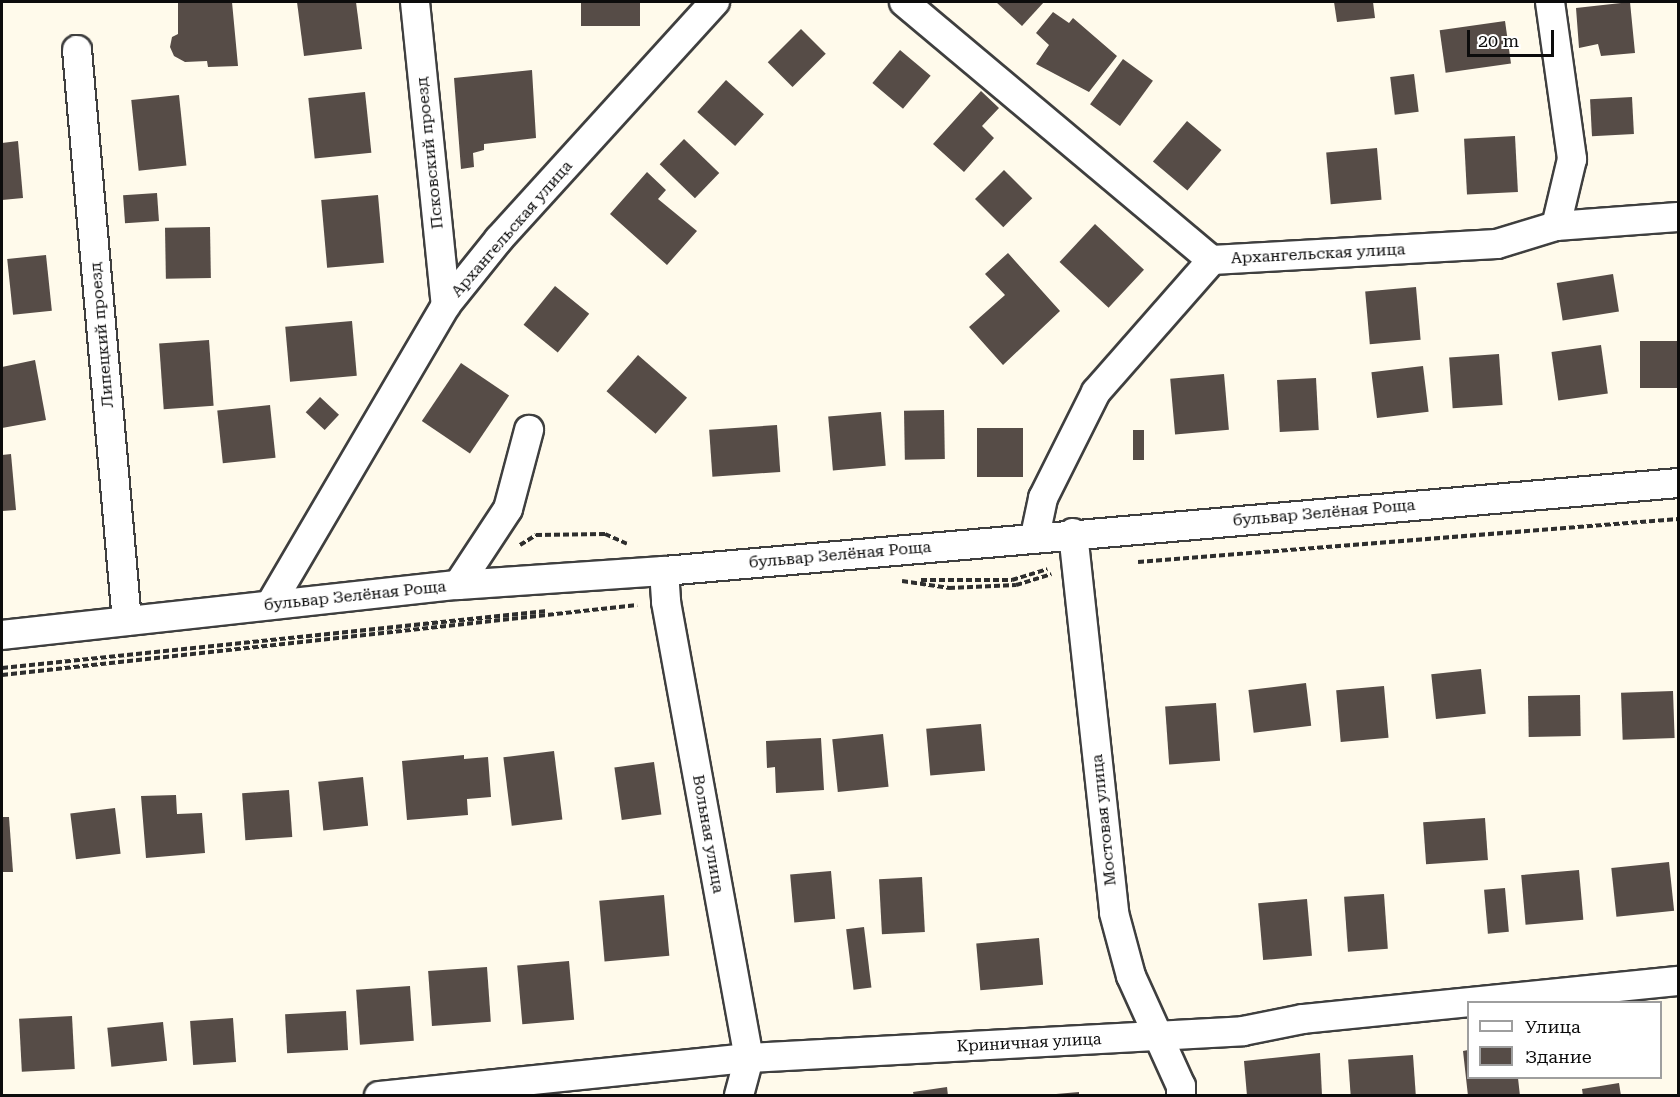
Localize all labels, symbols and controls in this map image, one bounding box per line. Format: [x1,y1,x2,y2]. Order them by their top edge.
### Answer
scale bar [1470,18,1557,56]
text: 20 m [1478,30,1519,51]
street label: Псковский проезд [412,76,448,230]
street label: Архангельская улица [447,157,577,301]
street label: Архангельская улица [1230,240,1406,268]
street label: Липецкий проезд [86,261,118,409]
street label: бульвар Зелёная Роща [1232,495,1416,531]
street label: бульвар Зелёная Роща [748,537,932,573]
street label: бульвар Зелёная Роща [263,577,447,615]
street label: Мостовая улица [1088,753,1120,887]
street label: Вольная улица [688,773,728,895]
legend [1467,1001,1662,1079]
text: Улица [1525,1016,1581,1037]
street label: Криничная улица [956,1030,1102,1056]
text: Здание [1525,1046,1592,1067]

